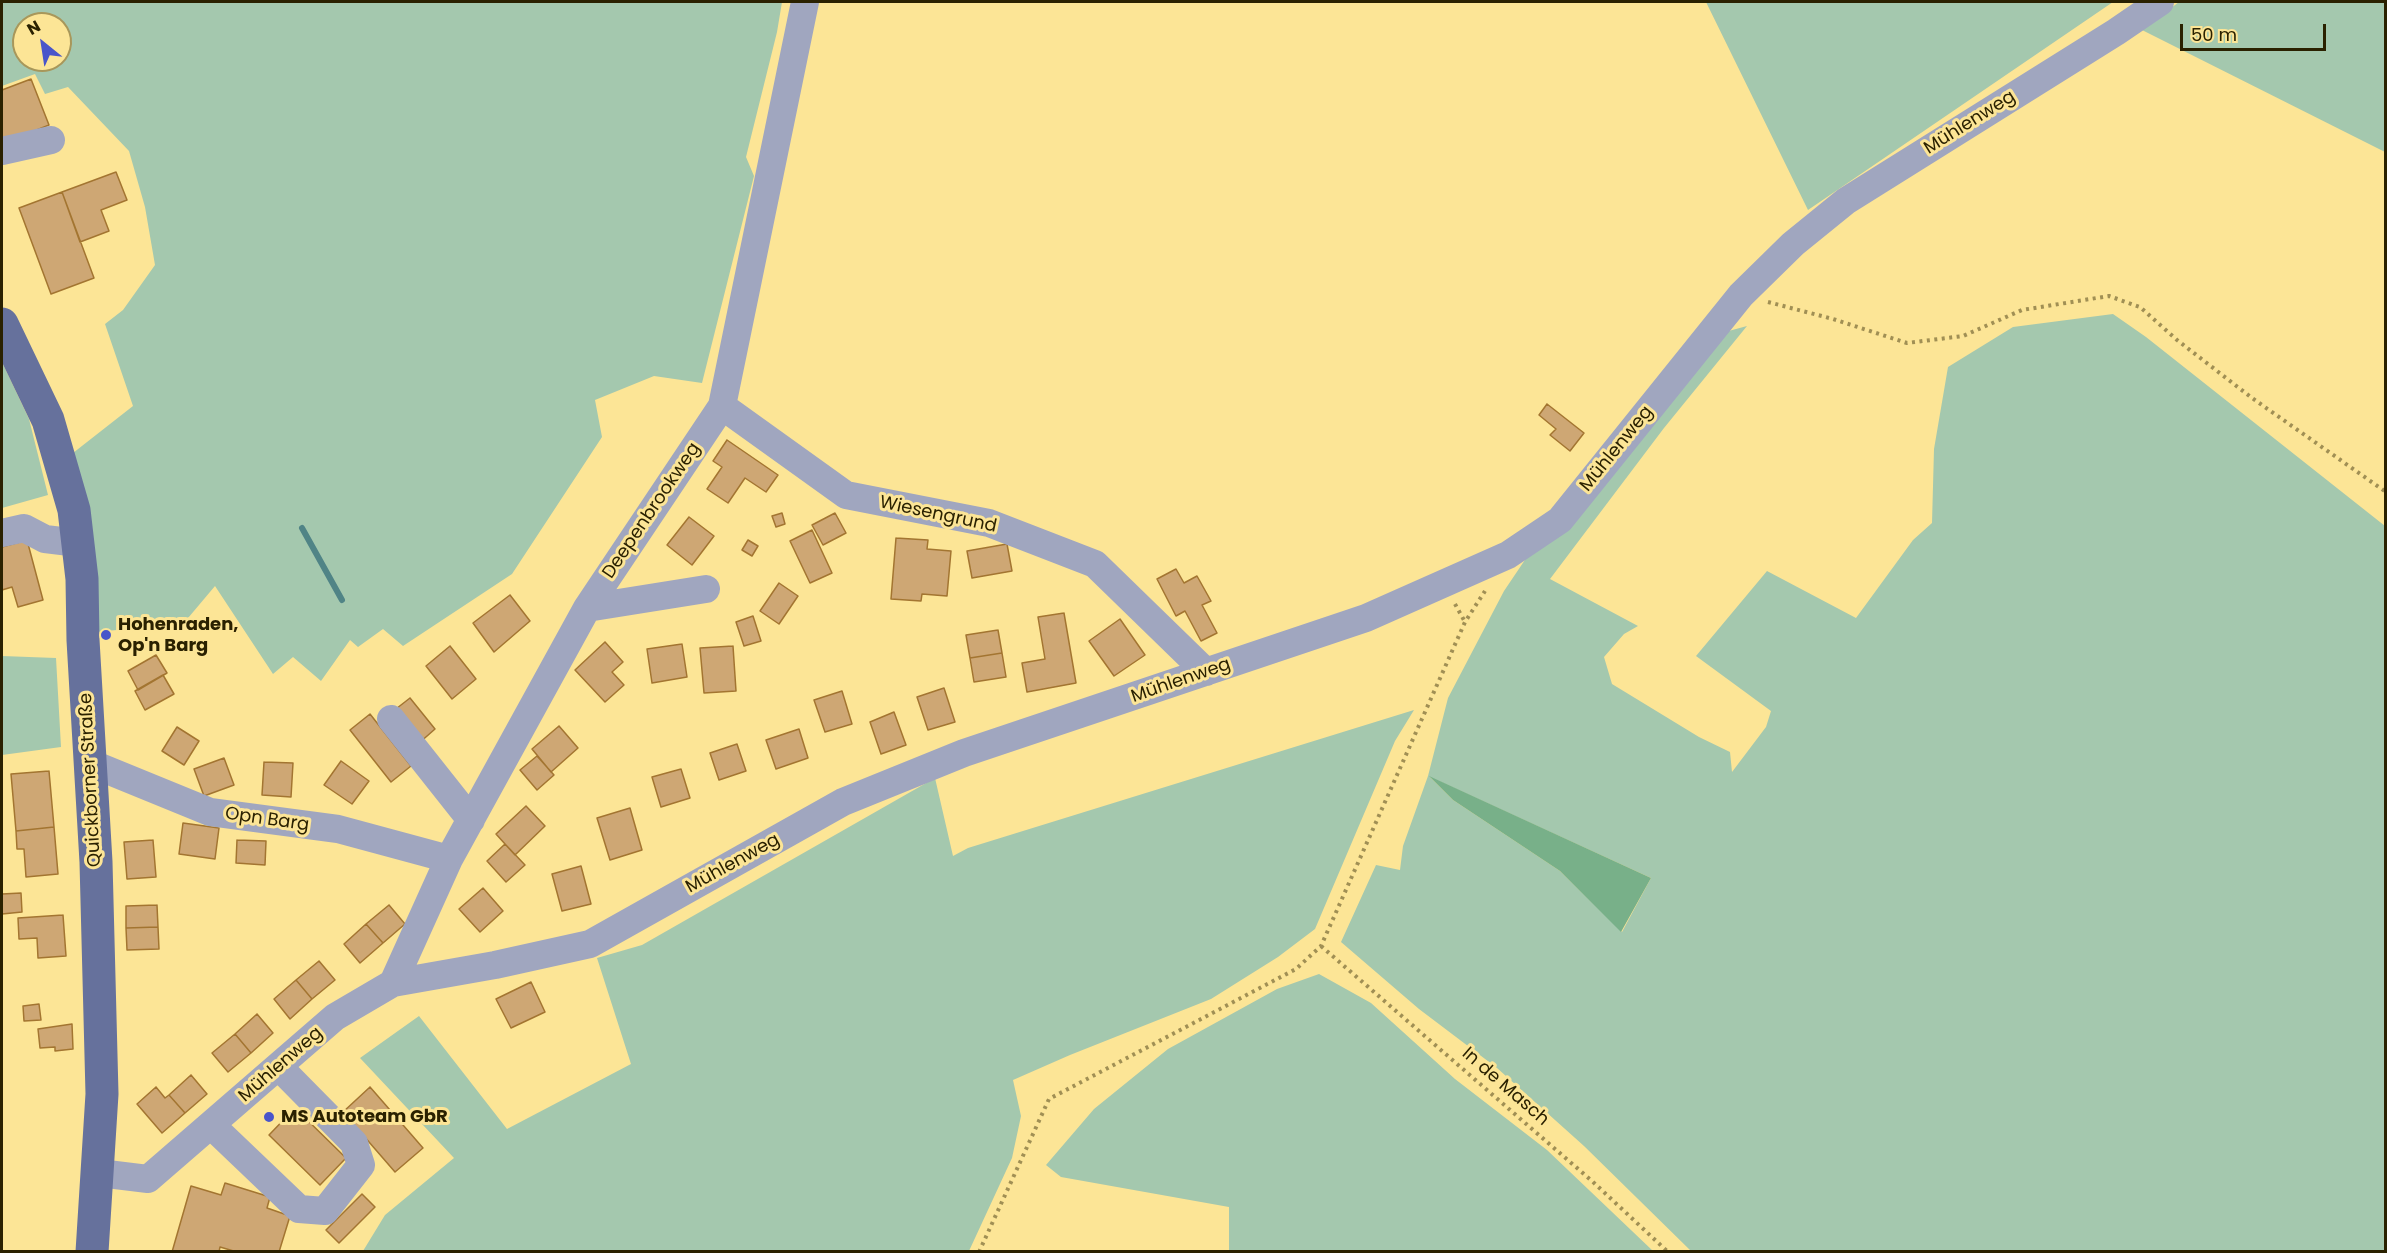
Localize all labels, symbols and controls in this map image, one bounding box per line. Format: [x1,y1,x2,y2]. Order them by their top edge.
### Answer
north arrow [12,12,72,72]
scale bar [2183,12,2328,50]
text: N [23,15,45,41]
text: 50 m [2191,22,2237,47]
street label: Mühlenweg [1920,86,2020,160]
street label: Mühlenweg [1576,402,1658,496]
street label: Deepenbrookweg [599,439,705,583]
street label: Wiesengrund [877,492,999,538]
place label: Hohenraden, Op'n Barg [118,614,239,656]
marker: Hohenraden, Op'n Barg [99,628,113,642]
street label: Mühlenweg [1128,654,1234,708]
street label: Quickborner Straße [76,692,106,868]
street label: Opn Barg [224,803,310,837]
street label: Mühlenweg [682,829,784,899]
street label: Mühlenweg [235,1023,327,1107]
street label: In de Masch [1457,1043,1553,1131]
place label: MS Autoteam GbR [281,1106,448,1128]
marker: MS Autoteam GbR [262,1110,276,1124]

